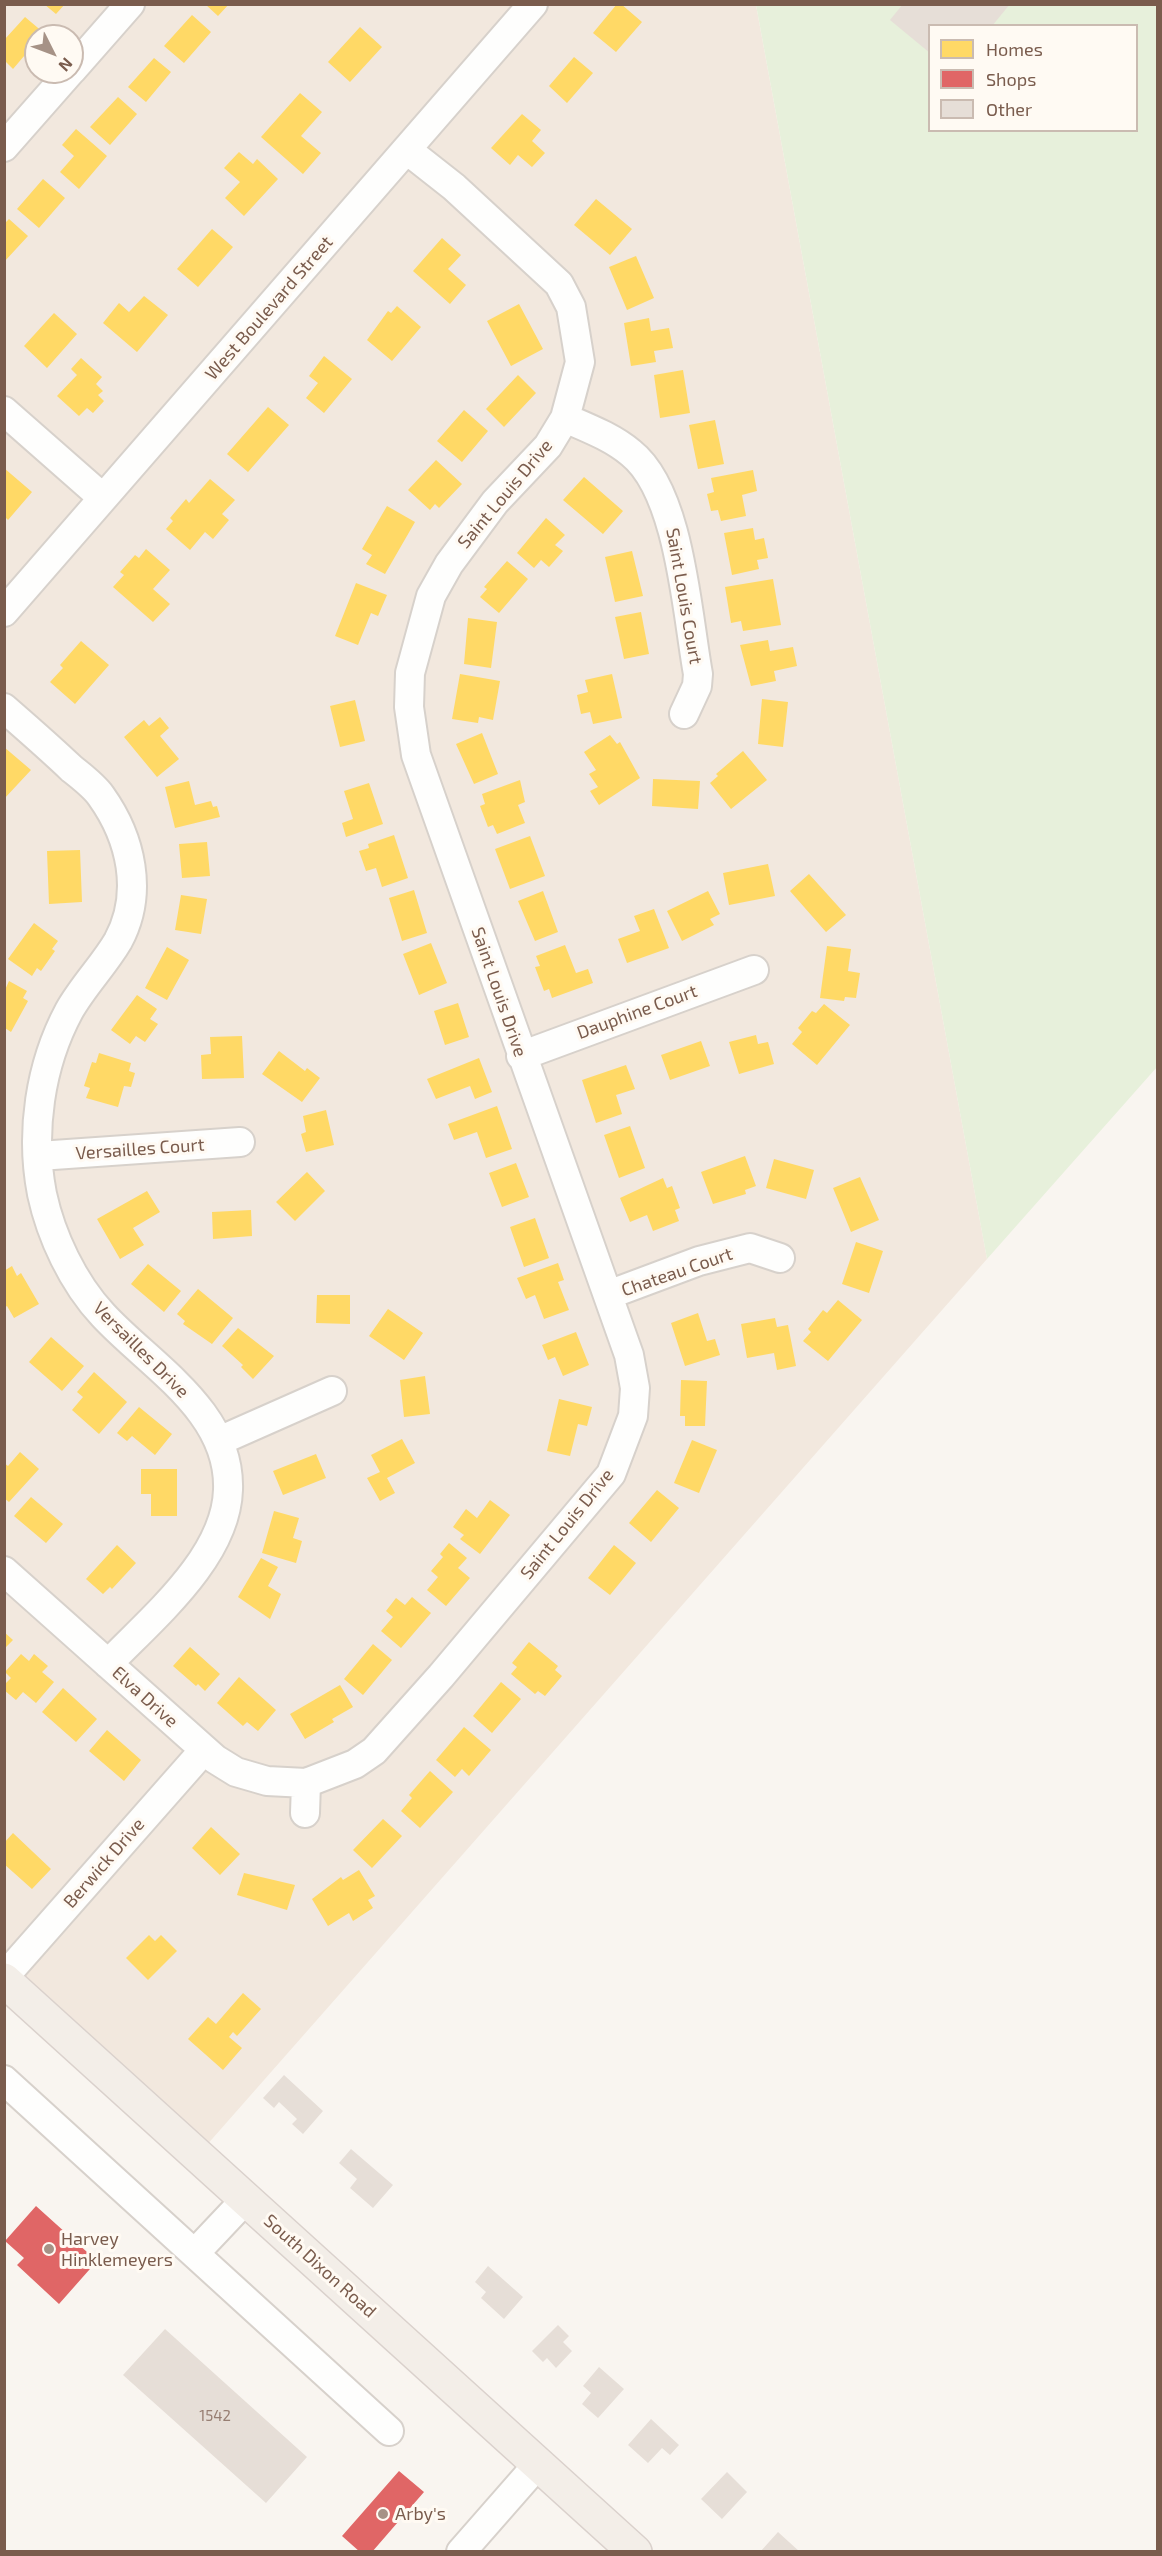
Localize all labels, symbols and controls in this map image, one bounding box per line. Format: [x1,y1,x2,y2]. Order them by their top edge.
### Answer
north arrow [24,24,84,84]
legend [928,24,1138,132]
text: Homes [986,38,1043,60]
text: N [55,54,77,76]
text: Shops [986,68,1036,90]
text: Other [986,98,1032,120]
street label: West Boulevard Street [201,232,337,384]
street label: Saint Louis Drive [453,435,557,553]
street label: Saint Louis Court [661,526,707,666]
street label: Saint Louis Drive [467,924,531,1060]
street label: Dauphine Court [574,980,700,1044]
street label: Versailles Court [75,1134,205,1164]
street label: Chateau Court [619,1243,735,1301]
street label: Versailles Drive [88,1297,194,1403]
street label: Saint Louis Drive [516,1464,618,1584]
street label: Elva Drive [108,1662,182,1732]
street label: Berwick Drive [59,1814,149,1912]
street label: South Dixon Road [259,2210,381,2322]
place label: Harvey Hinklemeyers [61,2228,173,2270]
marker: Harvey Hinklemeyers [42,2242,56,2256]
house number: 1542 [199,2407,231,2425]
place label: Arby's [395,2503,446,2525]
marker: Arby's [376,2507,390,2521]

